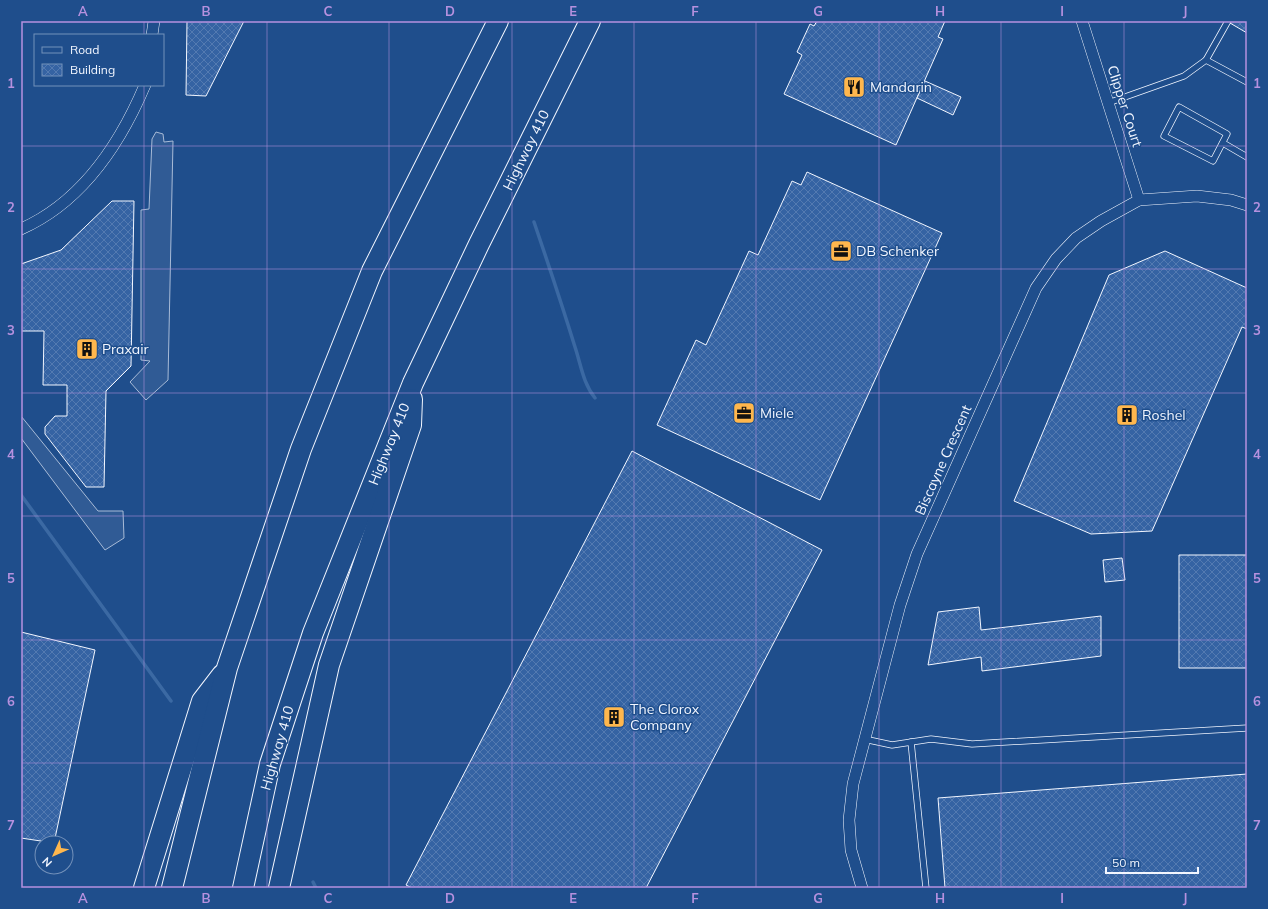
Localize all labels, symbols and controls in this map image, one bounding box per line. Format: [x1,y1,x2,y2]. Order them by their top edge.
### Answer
text: A [78,3,88,19]
text: B [202,3,211,19]
text: C [324,3,333,19]
text: D [445,3,455,19]
text: E [569,3,577,19]
text: F [691,3,699,19]
text: G [813,3,823,19]
text: H [935,3,945,19]
text: I [1060,3,1064,19]
text: J [1183,3,1187,19]
legend [34,34,164,86]
text: Road [70,42,99,57]
text: Building [70,62,115,77]
street label: Clipper Court [1103,63,1147,149]
restaurant icon: Mandarin [841,74,867,100]
text: 1 [7,75,15,91]
text: 1 [1253,75,1261,91]
place label: Mandarin [870,78,932,96]
street label: Highway 410 [499,107,553,193]
text: 2 [7,199,15,215]
text: 2 [1253,199,1261,215]
office icon: DB Schenker [828,238,854,264]
place label: DB Schenker [856,242,940,260]
text: 3 [7,322,15,338]
text: 3 [1253,322,1261,338]
building icon: Praxair [74,336,100,362]
place label: Praxair [102,340,150,358]
street label: Highway 410 [364,400,414,488]
office icon: Miele [731,400,757,426]
street label: Biscayne Crescent [911,402,975,518]
building icon: Roshel [1114,402,1140,428]
place label: Miele [760,404,794,422]
place label: Roshel [1142,406,1186,424]
text: 4 [7,446,15,462]
text: 4 [1253,446,1261,462]
text: 5 [7,570,15,586]
text: 5 [1253,570,1261,586]
text: 6 [7,693,15,709]
text: 6 [1253,693,1261,709]
place label: The Clorox Company [630,700,700,734]
street label: Highway 410 [256,704,298,792]
building icon: The Clorox Company [601,704,627,730]
text: 7 [7,817,15,833]
text: 7 [1253,817,1261,833]
north arrow [34,835,74,875]
scale bar [1106,849,1198,875]
text: N [39,854,55,870]
text: 50 m [1112,855,1140,870]
text: A [78,890,88,906]
text: B [202,890,211,906]
text: C [324,890,333,906]
text: D [445,890,455,906]
text: E [569,890,577,906]
text: F [691,890,699,906]
text: G [813,890,823,906]
text: H [935,890,945,906]
text: I [1060,890,1064,906]
text: J [1183,890,1187,906]

